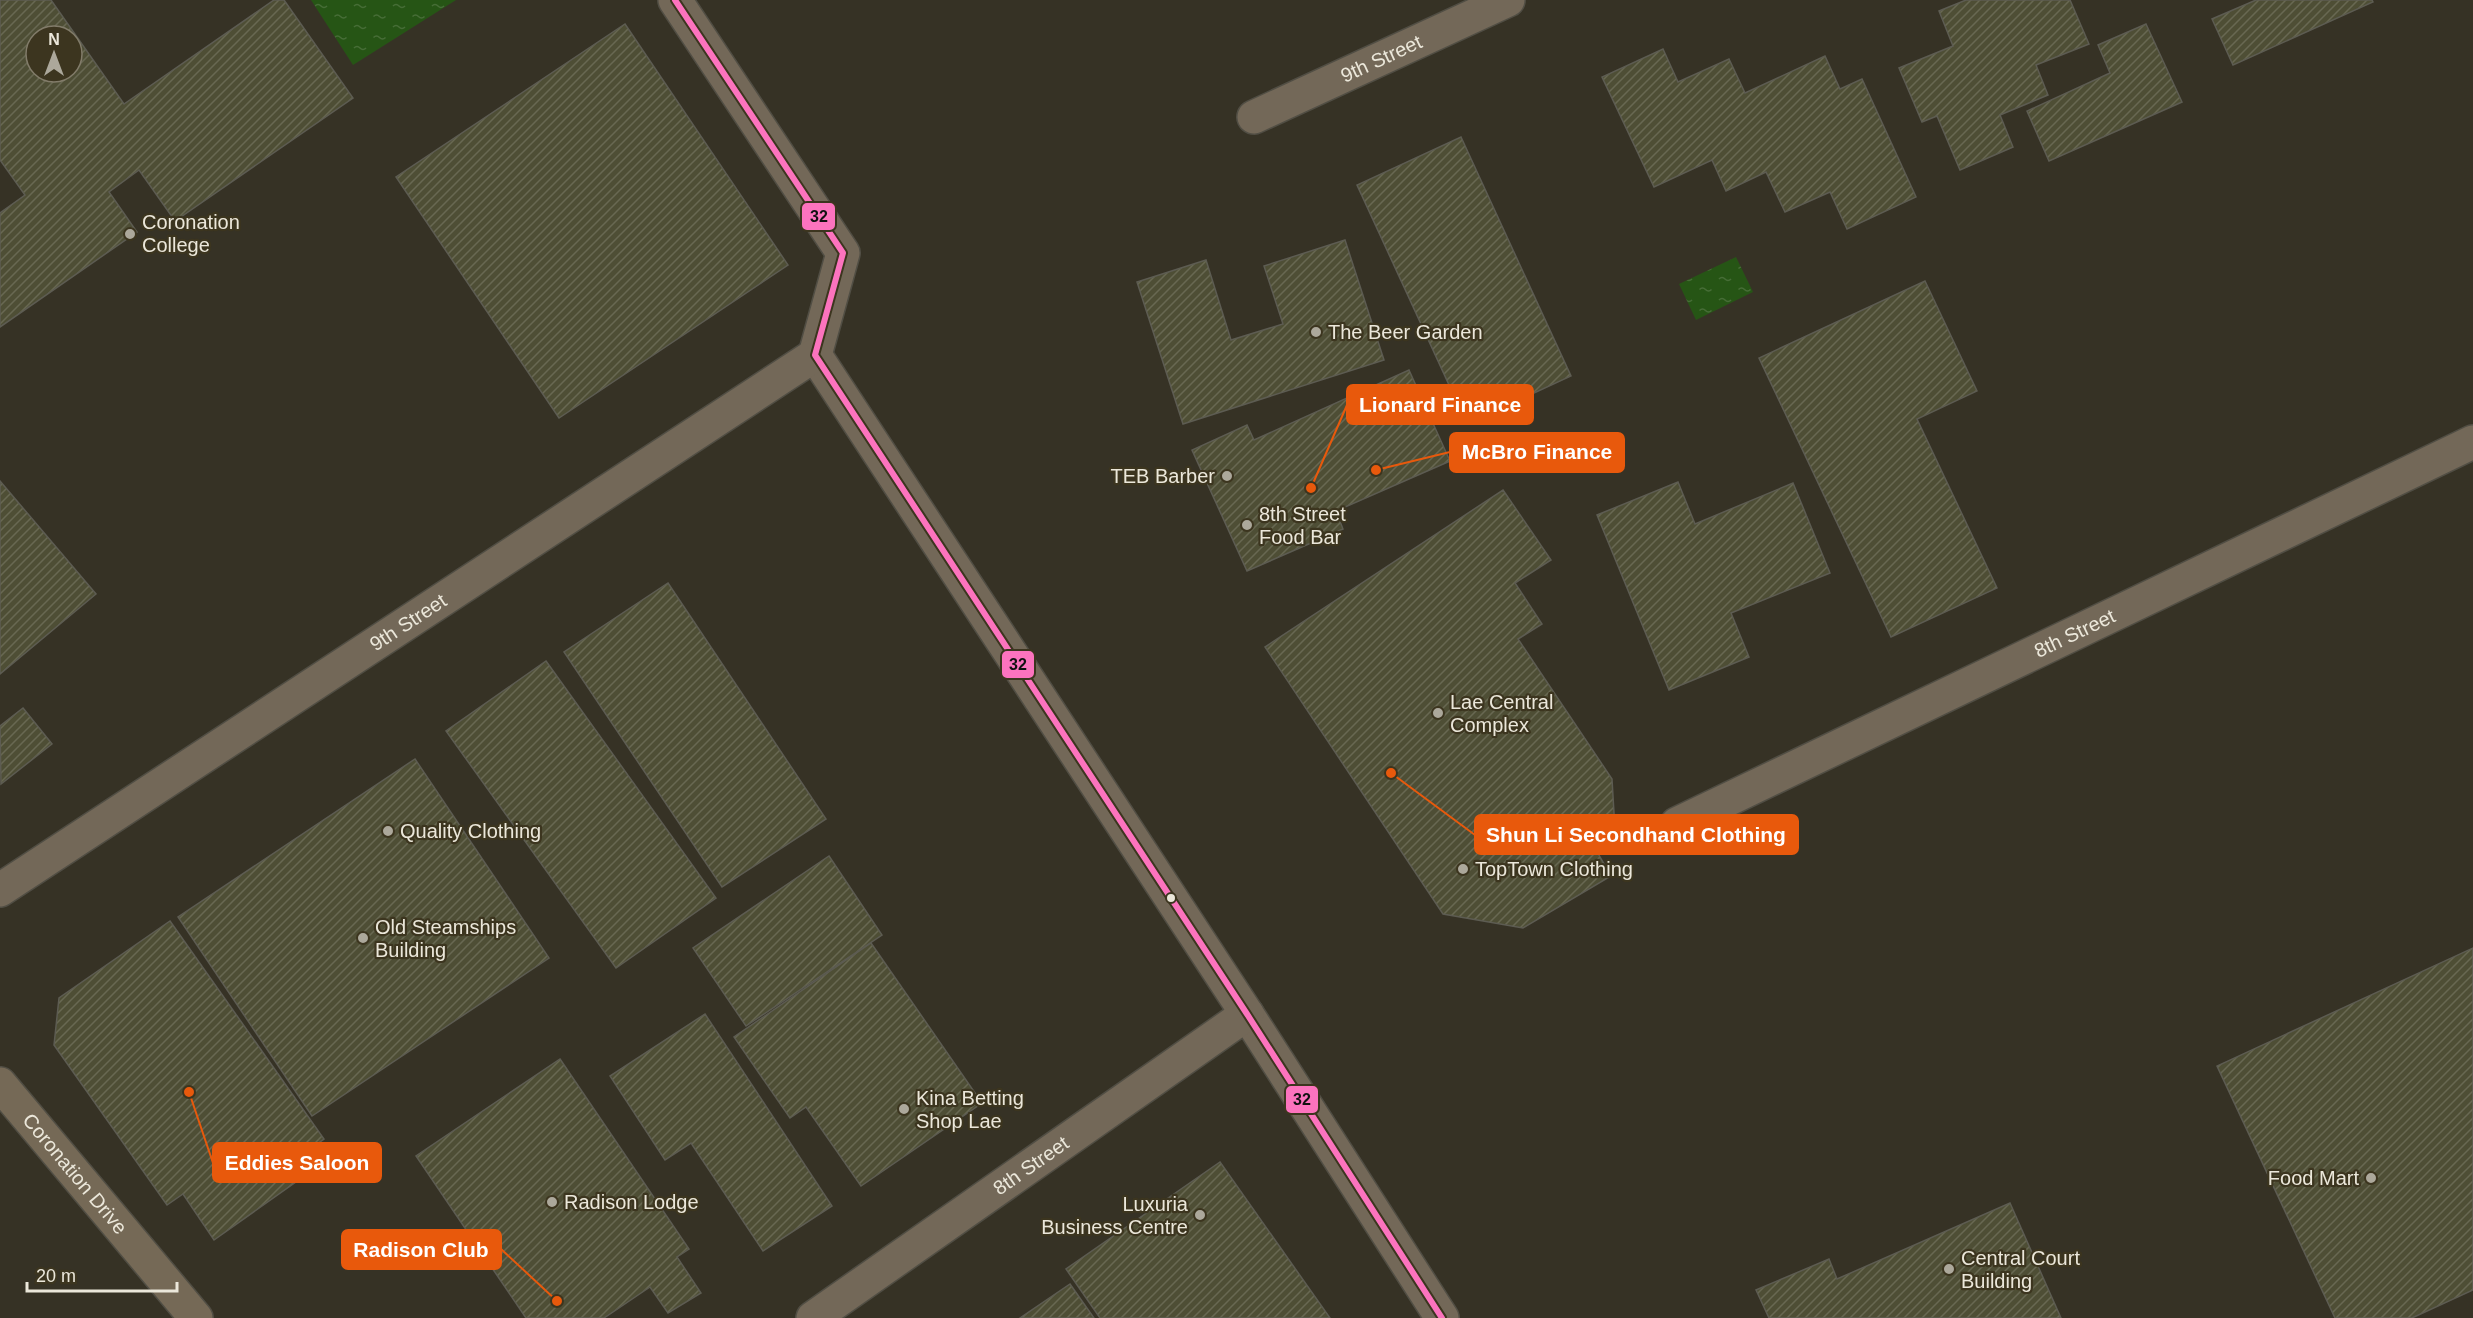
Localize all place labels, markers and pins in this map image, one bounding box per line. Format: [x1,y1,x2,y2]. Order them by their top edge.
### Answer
place label: Coronation College [142,211,240,256]
marker: Coronation College [123,227,137,241]
place label: The Beer Garden [1328,321,1483,343]
marker: The Beer Garden [1309,325,1323,339]
callout: Lionard Finance [1347,385,1533,424]
callout: McBro Finance [1450,433,1624,472]
place label: TEB Barber [1111,465,1215,487]
marker: TEB Barber [1220,469,1234,483]
place label: 8th Street Food Bar [1259,503,1346,548]
marker: 8th Street Food Bar [1240,518,1254,532]
place label: Lae Central Complex [1450,691,1553,736]
marker: Lae Central Complex [1431,706,1445,720]
callout: Shun Li Secondhand Clothing [1475,815,1798,854]
place label: Quality Clothing [400,820,541,842]
marker: Quality Clothing [381,824,395,838]
place label: TopTown Clothing [1475,858,1633,880]
marker: TopTown Clothing [1456,862,1470,876]
unlabelled marker [1165,892,1177,904]
place label: Old Steamships Building [375,916,516,961]
marker: Old Steamships Building [356,931,370,945]
place label: Kina Betting Shop Lae [916,1087,1024,1132]
marker: Kina Betting Shop Lae [897,1102,911,1116]
callout: Eddies Saloon [213,1143,381,1182]
place label: Food Mart [2268,1167,2359,1189]
marker: Food Mart [2364,1171,2378,1185]
place label: Radison Lodge [564,1191,699,1213]
place label: Luxuria Business Centre [1041,1193,1189,1238]
marker: Radison Lodge [545,1195,559,1209]
marker: Luxuria Business Centre [1193,1208,1207,1222]
callout: Radison Club [342,1230,501,1269]
place label: Central Court Building [1961,1247,2080,1292]
marker: Central Court Building [1942,1262,1956,1276]

